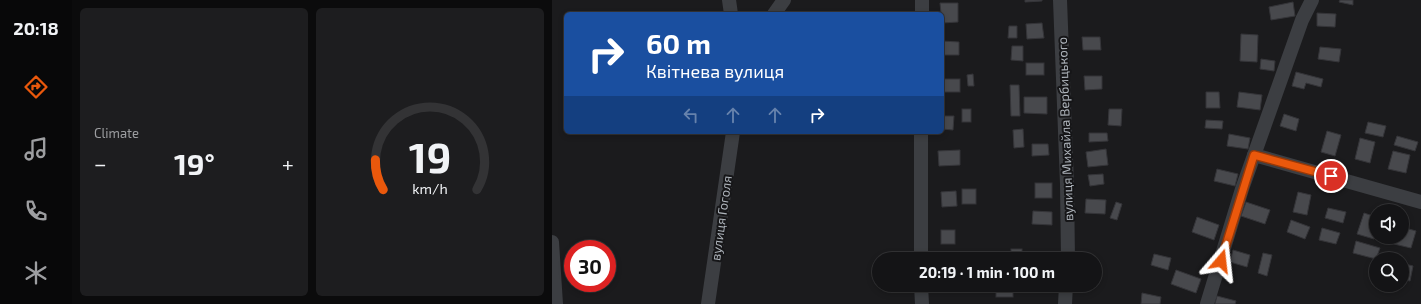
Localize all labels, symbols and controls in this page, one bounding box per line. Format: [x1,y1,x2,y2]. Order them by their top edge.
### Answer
text: 20:18 [13,17,59,39]
text: 60 m [646,26,711,60]
icon: right [580,28,632,80]
street label: вулиця Михайла Вербицького [1054,37,1076,221]
text: Квітнева вулиця [646,60,784,82]
icon: directions [22,73,50,101]
icon: left [680,104,702,126]
icon: ahead [722,104,744,126]
icon: ahead [764,104,786,126]
icon: right [806,104,828,126]
text: Climate [94,125,139,141]
text: 19 [409,131,451,181]
icon: music [22,135,50,163]
text: 19° [174,145,215,181]
text: − [94,150,107,176]
text: + [282,150,294,176]
pin [1314,159,1348,193]
icon: arrive [1320,165,1342,187]
street label: вулиця Гоголя [707,174,735,262]
text: km/h [412,180,448,197]
icon: phone [22,197,50,225]
map controls [1369,204,1409,292]
button: sound [1369,204,1409,244]
speed limit sign: 30 [564,240,616,292]
position arrow [1200,240,1242,282]
button: search [1369,252,1409,292]
icon: climate [22,259,50,287]
text: 20:19 · 1 min · 100 m [919,263,1055,281]

